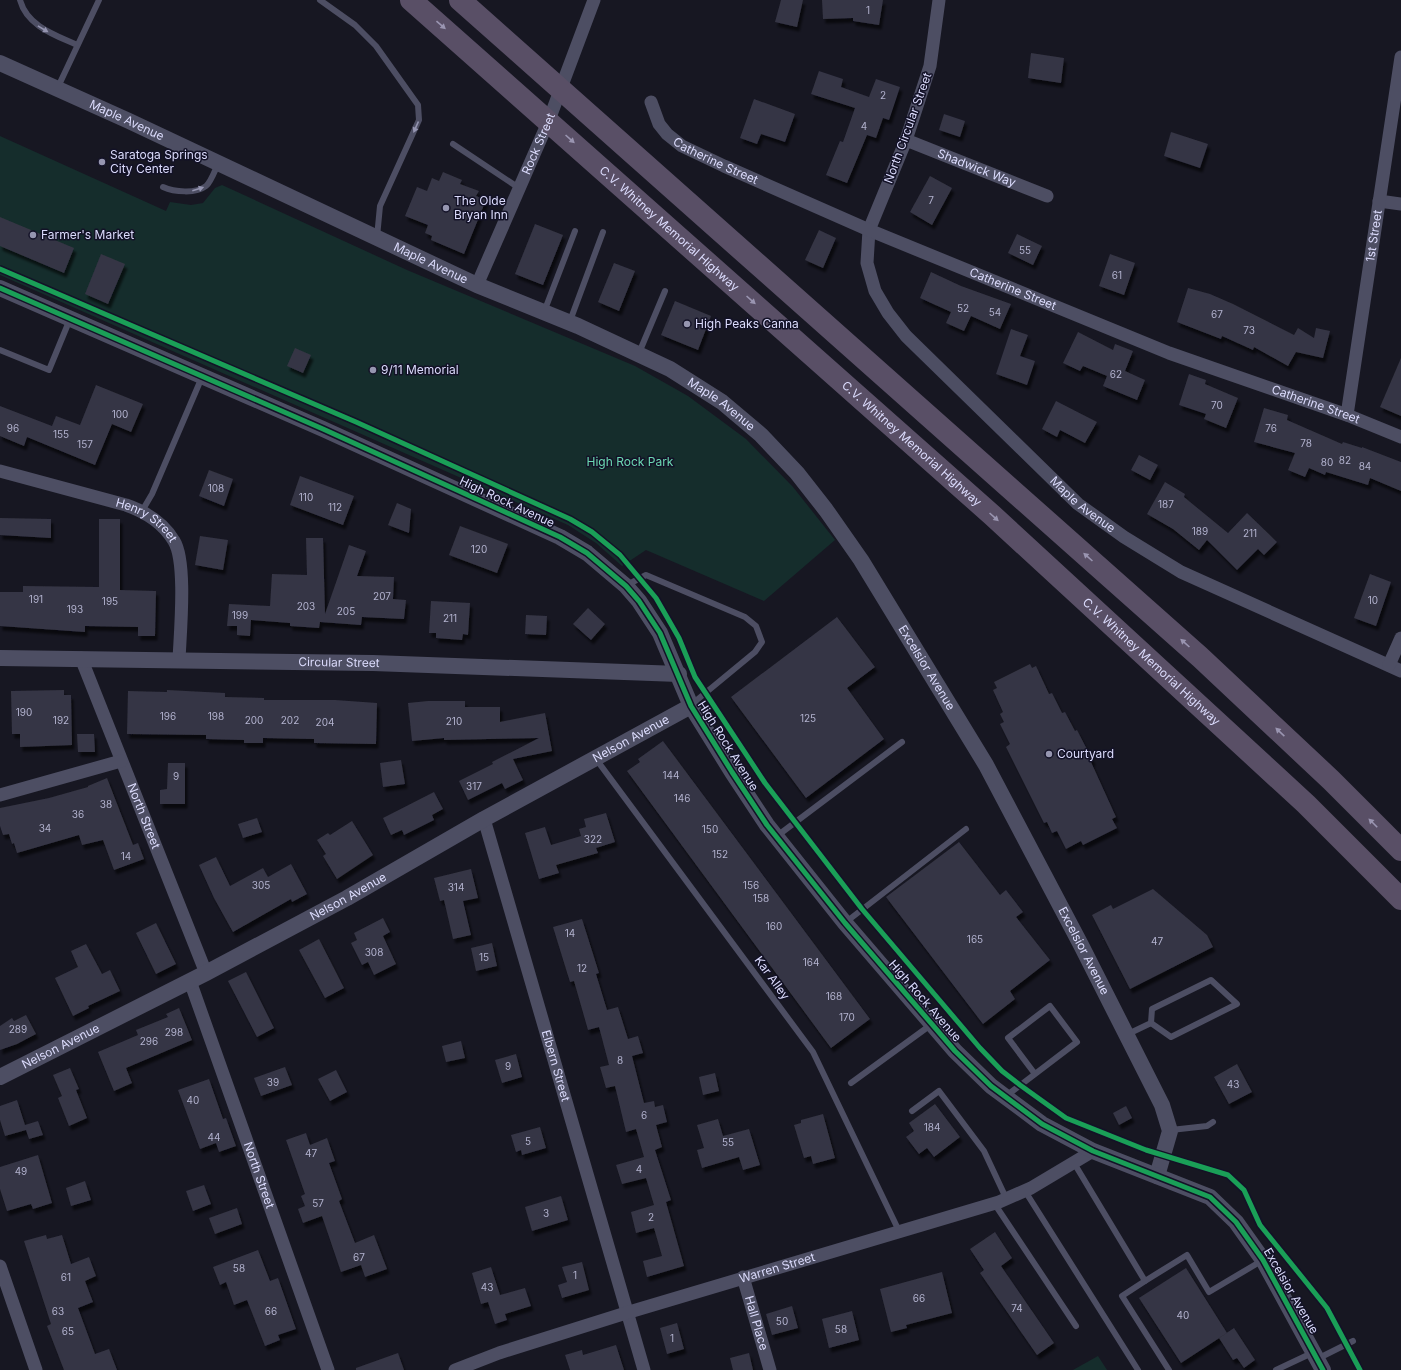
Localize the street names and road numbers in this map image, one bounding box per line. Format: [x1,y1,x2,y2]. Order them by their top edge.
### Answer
street label: North Circular Street [881,70,935,185]
street label: Maple Avenue [87,96,167,143]
street label: Rock Street [518,111,558,177]
street label: Catherine Street [670,134,761,187]
street label: Shadwick Way [935,145,1018,190]
street label: C.V. Whitney Memorial Highway [597,163,743,294]
street label: 1st Street [1362,209,1385,263]
street label: Maple Avenue [391,239,471,287]
street label: Catherine Street [967,264,1059,313]
street label: Maple Avenue [685,374,758,434]
street label: C.V. Whitney Memorial Highway [839,378,985,509]
street label: Catherine Street [1270,381,1362,426]
street label: High Rock Avenue [457,473,557,530]
street label: Maple Avenue [1047,473,1119,535]
street label: Henry Street [114,495,181,545]
street label: C.V. Whitney Memorial Highway [1080,594,1224,729]
street label: Excelsior Avenue [896,622,959,713]
street label: Circular Street [298,654,380,670]
street label: High Rock Avenue [695,698,762,794]
street label: Nelson Avenue [590,711,672,765]
street label: North Street [124,781,164,851]
street label: Nelson Avenue [307,869,389,923]
street label: Excelsior Avenue [1055,904,1113,997]
street label: Kar Alley [752,953,793,1003]
street label: High Rock Avenue [886,957,965,1045]
street label: Nelson Avenue [19,1020,102,1072]
street label: Elbern Street [539,1028,574,1103]
street label: North Street [241,1140,278,1210]
street label: Excelsior Avenue [1261,1245,1322,1336]
street label: Warren Street [737,1249,817,1286]
street label: Hall Place [742,1294,772,1352]

